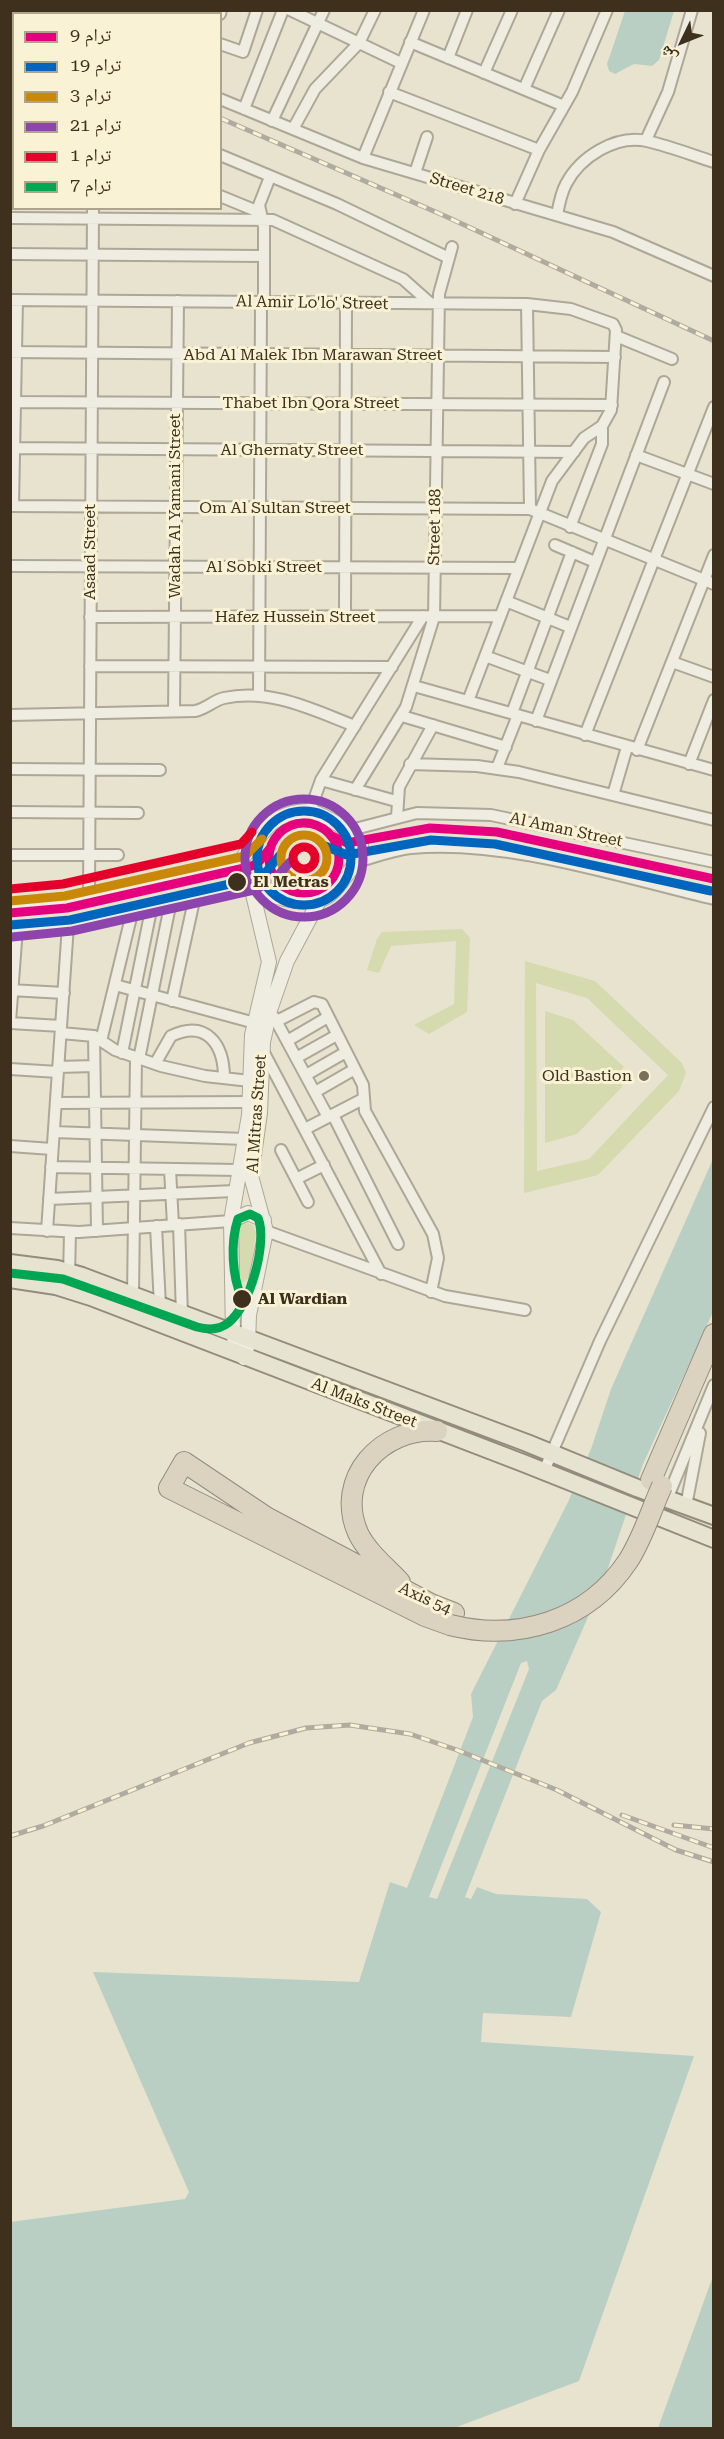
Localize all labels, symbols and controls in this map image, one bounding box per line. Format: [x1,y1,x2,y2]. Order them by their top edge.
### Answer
legend [12,12,222,210]
north arrow [652,12,712,72]
text: ترام 9 [70,24,111,45]
text: ش [656,42,681,67]
text: ترام 19 [70,54,121,75]
text: ترام 3 [70,84,111,105]
text: ترام 21 [70,114,121,135]
text: ترام 1 [70,144,111,165]
street label: Street 218 [427,169,507,209]
text: ترام 7 [70,174,111,195]
street label: Al Amir Lo'lo' Street [236,292,388,314]
street label: Abd Al Malek Ibn Marawan Street [183,345,443,365]
street label: Thabet Ibn Qora Street [222,393,400,413]
street label: Wadah Al Yamani Street [165,414,185,598]
street label: Al Ghernaty Street [221,440,363,460]
street label: Street 188 [425,488,445,566]
street label: Om Al Sultan Street [199,498,351,518]
street label: Asaad Street [80,504,100,600]
street label: Al Sobki Street [206,557,322,577]
street label: Hafez Hussein Street [215,607,375,627]
street label: Al Aman Street [508,809,624,851]
marker: El Metras [226,871,248,893]
place label: El Metras [253,872,329,892]
street label: Al Mitras Street [243,1054,271,1174]
place label: Old Bastion [542,1066,632,1086]
marker: Old Bastion [637,1069,651,1083]
marker: Al Wardian [231,1288,253,1310]
place label: Al Wardian [258,1289,347,1309]
street label: Al Maks Street [308,1374,420,1432]
street label: Axis 54 [396,1579,454,1619]

